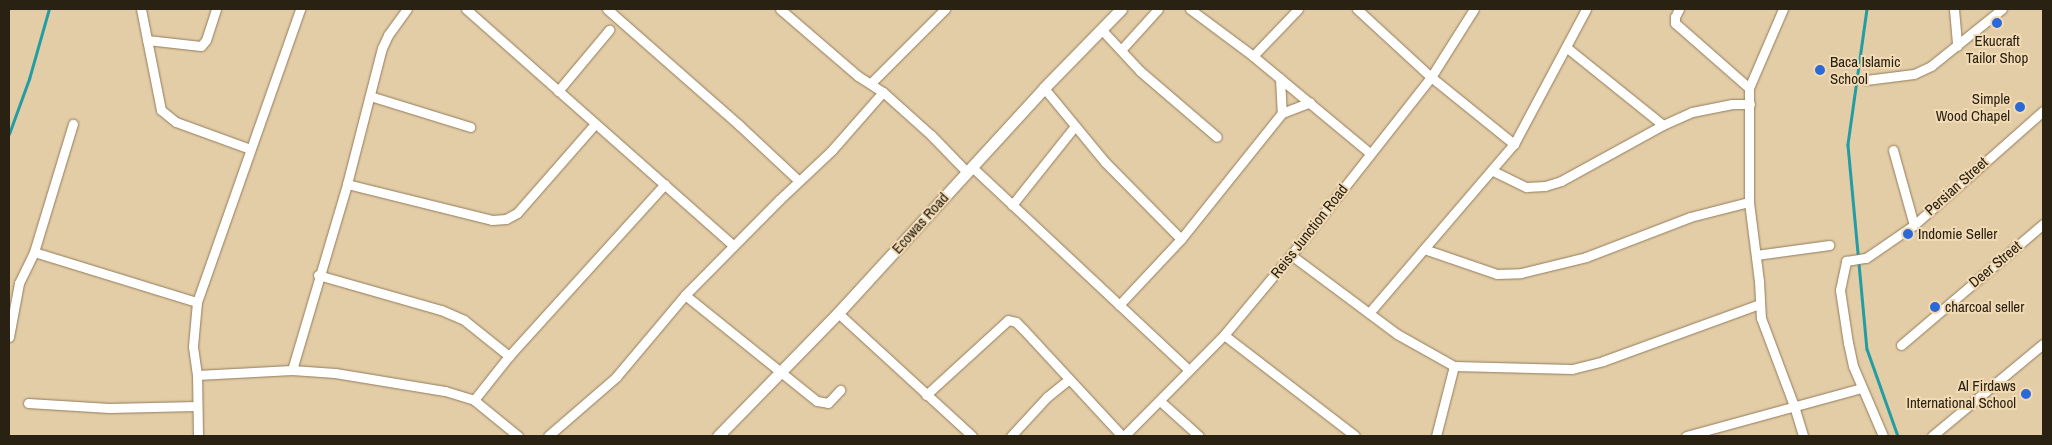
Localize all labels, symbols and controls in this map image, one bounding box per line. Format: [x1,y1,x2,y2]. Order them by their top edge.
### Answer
marker: Ekucraft Tailor Shop [1991,17,2003,29]
place label: Ekucraft Tailor Shop [1966,31,2028,66]
place label: Baca Islamic School [1830,52,1900,87]
marker: Baca Islamic School [1814,64,1826,76]
place label: Simple Wood Chapel [1936,89,2010,124]
marker: Simple Wood Chapel [2014,101,2026,113]
street label: Persian Street [1921,153,1991,219]
street label: Reiss Junction Road [1267,180,1351,282]
street label: Ecowas Road [888,189,952,257]
place label: Indomie Seller [1918,225,1997,243]
marker: Indomie Seller [1902,228,1914,240]
street label: Deer Street [1965,237,2025,291]
place label: charcoal seller [1945,298,2024,316]
marker: charcoal seller [1929,301,1941,313]
place label: Al Firdaws International School [1907,376,2016,411]
marker: Al Firdaws International School [2020,388,2032,400]

